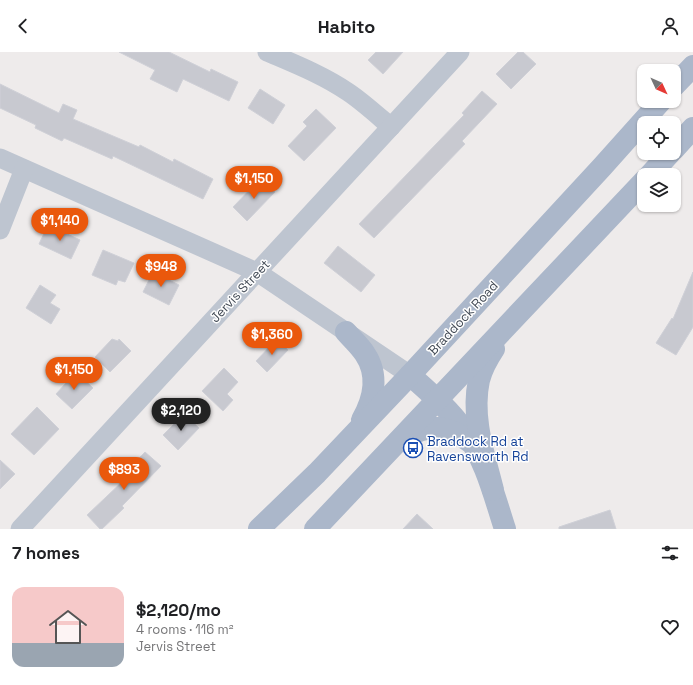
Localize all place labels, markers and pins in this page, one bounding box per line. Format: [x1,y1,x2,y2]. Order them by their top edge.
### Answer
pin: $1,150 [221,166,287,200]
pin: $1,140 [27,208,93,242]
pin: $948 [137,254,185,288]
pin: $1,360 [239,322,305,356]
pin: $1,150 [41,357,107,391]
pin: $2,120 [148,398,214,432]
place label: Braddock Rd at Ravensworth Rd [427,433,529,465]
bus stop icon: Braddock Rd at Ravensworth Rd [402,437,424,459]
pin: $893 [100,457,148,491]

